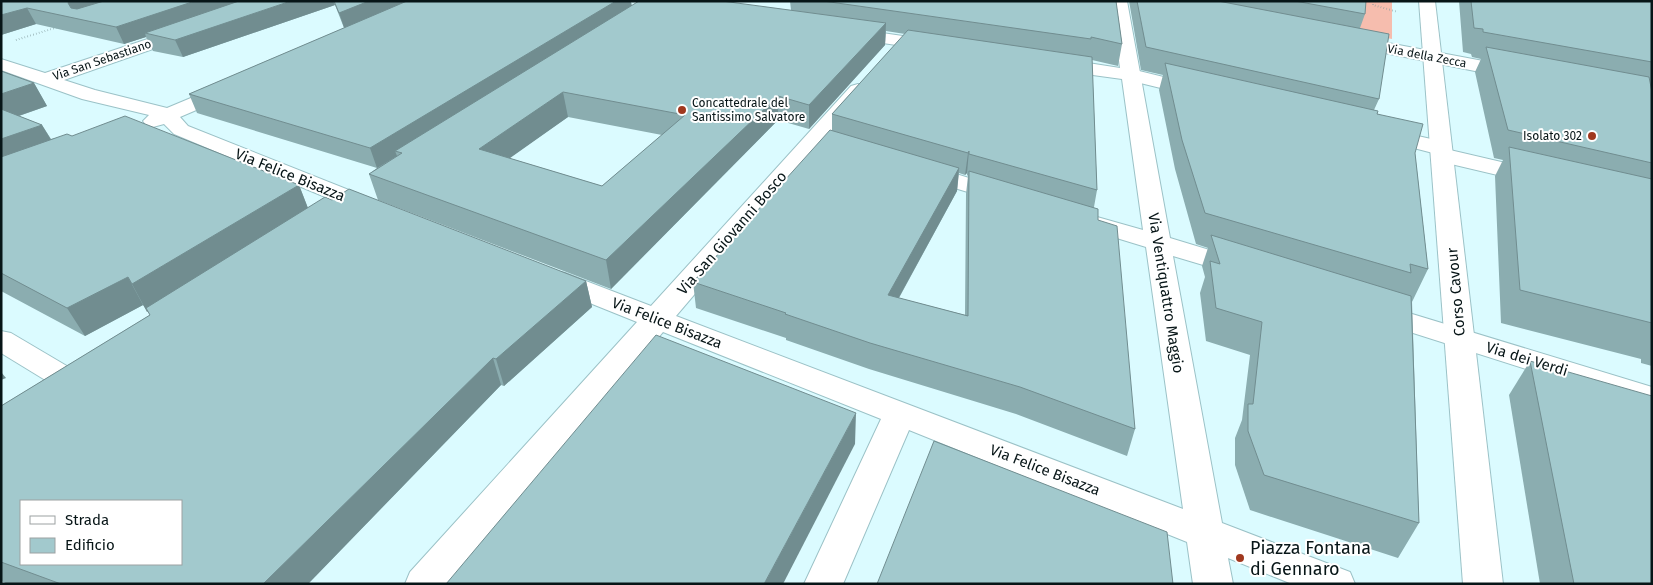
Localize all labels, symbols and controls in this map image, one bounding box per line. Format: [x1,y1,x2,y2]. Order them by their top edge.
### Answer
street label: Via San Sebastiano [51,37,153,83]
street label: Via della Zecca [1386,41,1468,71]
place label: Concattedrale del Santissimo Salvatore [692,96,805,124]
marker: Concattedrale del Santissimo Salvatore [676,104,688,116]
place label: Isolato 302 [1523,129,1582,143]
marker: Isolato 302 [1586,130,1598,142]
street label: Via Felice Bisazza [232,145,348,205]
street label: Via San Giovanni Bosco [673,168,791,298]
street label: Via Ventiquattro Maggio [1144,211,1188,375]
street label: Corso Cavour [1443,247,1469,337]
street label: Via Felice Bisazza [609,294,725,352]
street label: Via dei Verdi [1484,338,1570,380]
street label: Via Felice Bisazza [987,441,1103,499]
legend [20,500,182,565]
text: Strada [65,511,109,529]
text: Edificio [65,536,115,554]
place label: Piazza Fontana di Gennaro [1250,537,1371,580]
marker: Piazza Fontana di Gennaro [1234,552,1246,564]

